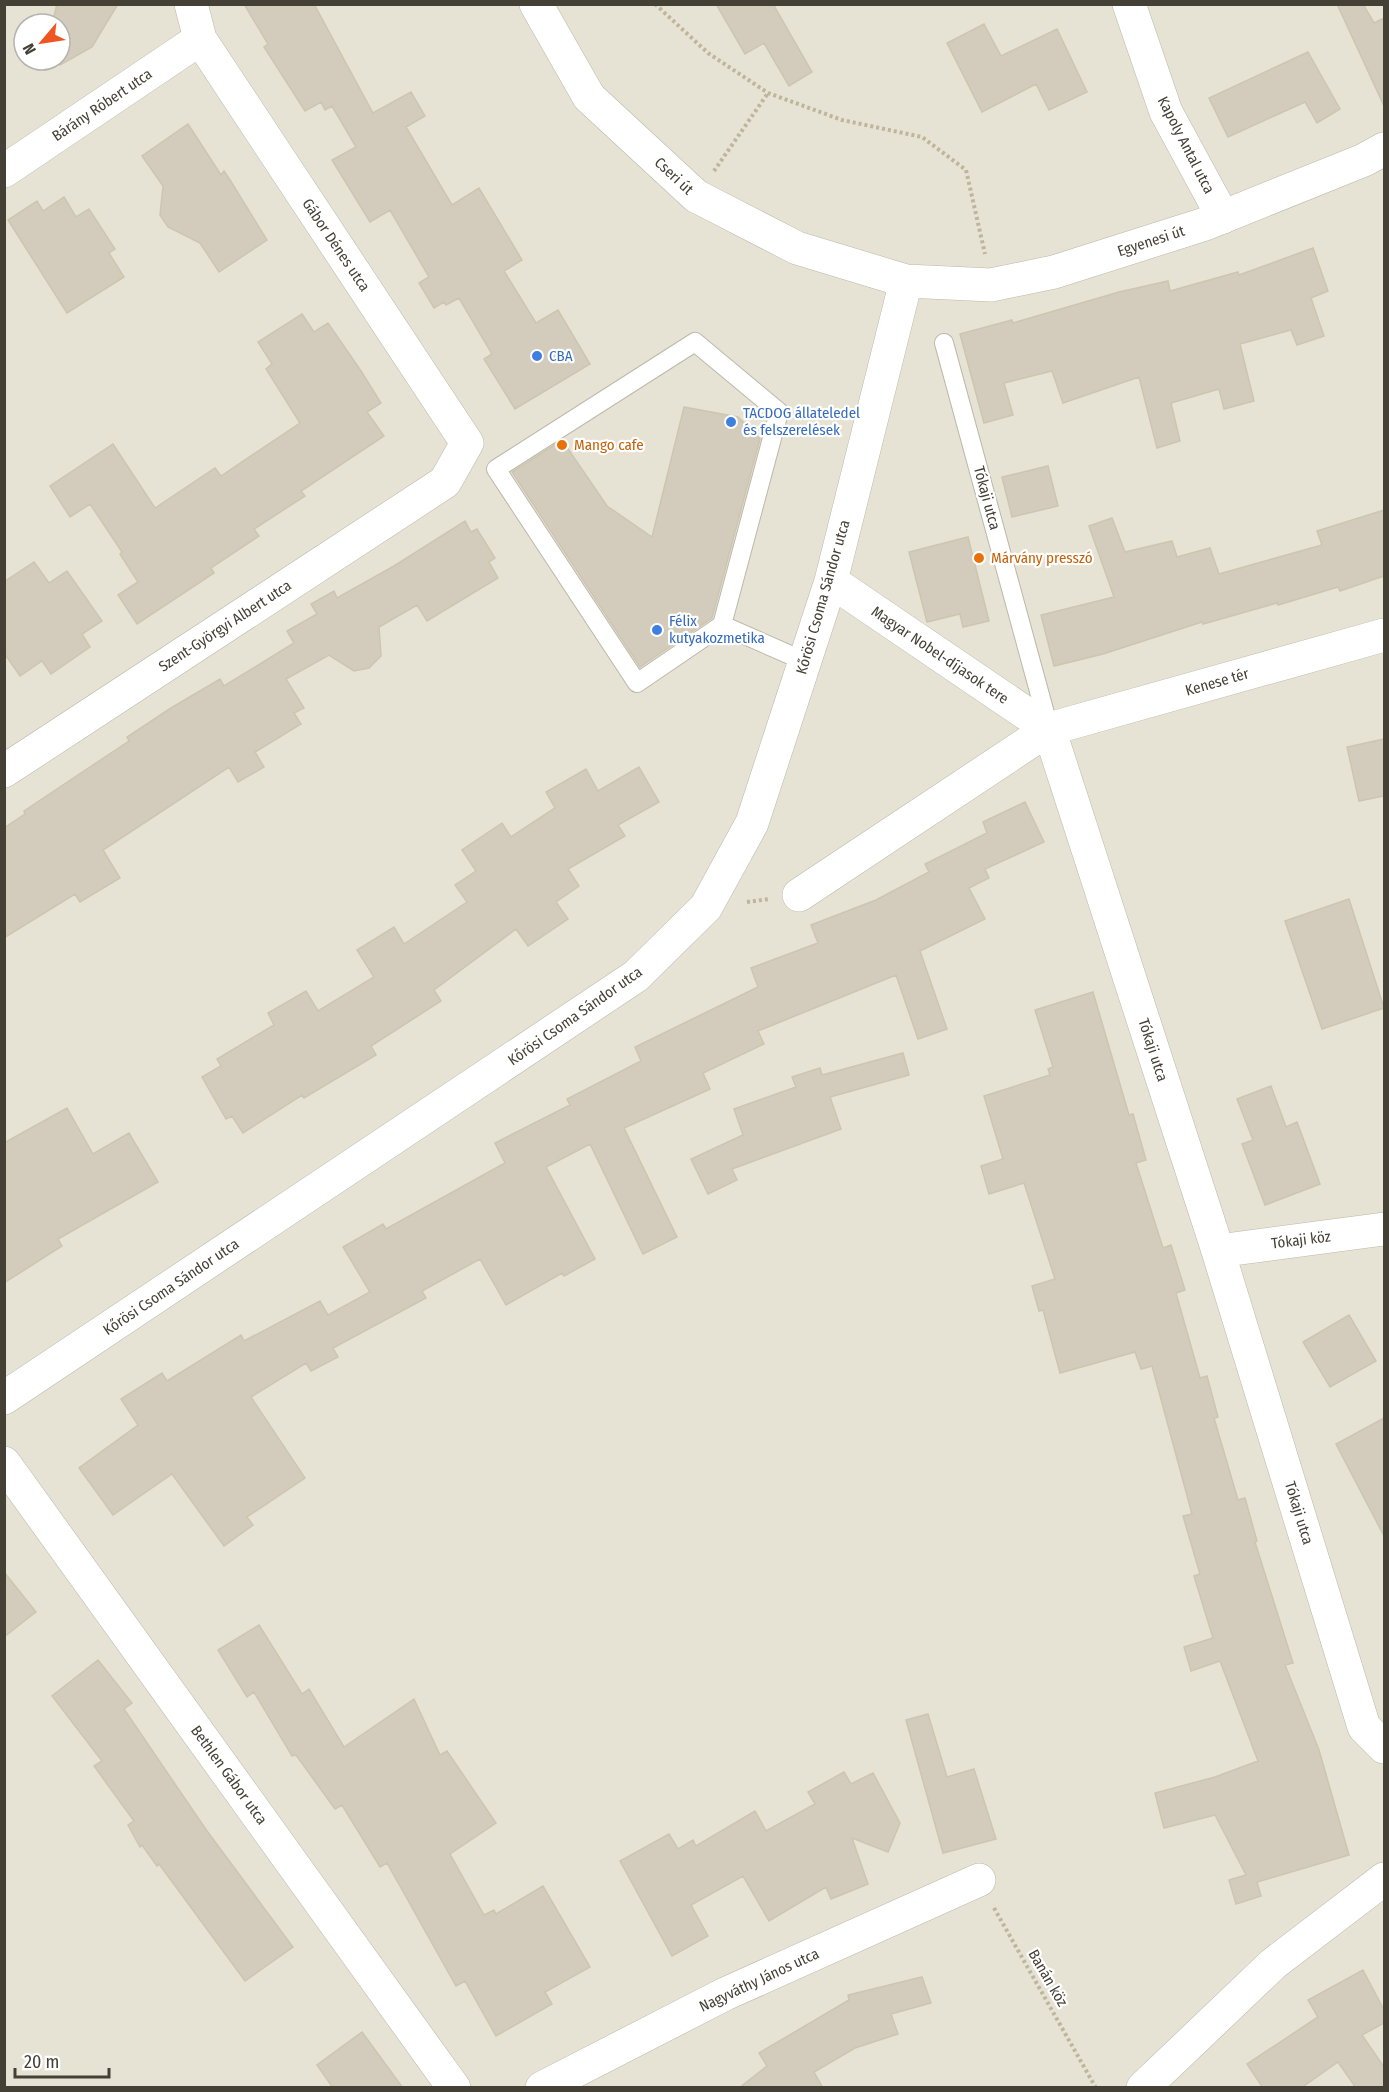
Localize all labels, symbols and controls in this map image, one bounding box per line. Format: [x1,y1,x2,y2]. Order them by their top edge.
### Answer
north arrow [12,12,72,72]
text: N [19,40,40,58]
street label: Bárány Róbert utca [49,65,155,145]
street label: Kapoly Antal utca [1154,93,1218,197]
street label: Cseri út [651,154,697,199]
street label: Gábor Dénes utca [298,195,374,295]
street label: Egyenesi út [1115,222,1187,260]
place label: CBA [549,347,573,365]
marker: CBA [530,349,544,363]
place label: TACDOG állateledel és felszerelések [743,404,860,439]
marker: TACDOG állateledel és felszerelések [724,415,738,429]
place label: Mango cafe [574,436,644,454]
marker: Mango cafe [555,438,569,452]
street label: Tókaji utca [970,464,1004,532]
street label: Kőrösi Csoma Sándor utca [792,518,854,676]
place label: Márvány presszó [991,549,1093,567]
marker: Márvány presszó [972,551,986,565]
street label: Szent-Györgyi Albert utca [155,576,295,676]
street label: Magyar Nobel-díjasok tere [868,602,1012,708]
place label: Félix kutyakozmetika [669,612,765,647]
marker: Félix kutyakozmetika [650,623,664,637]
street label: Kenese tér [1183,664,1252,700]
street label: Kőrösi Csoma Sándor utca [504,963,646,1069]
street label: Tókaji utca [1134,1016,1172,1084]
street label: Tókaji köz [1270,1227,1332,1253]
street label: Kőrösi Csoma Sándor utca [100,1235,242,1339]
street label: Tókaji utca [1281,1479,1317,1547]
street label: Bethlen Gábor utca [187,1722,271,1828]
street label: Nagyváthy János utca [696,1944,822,2016]
street label: Banán köz [1025,1946,1072,2010]
scale bar [15,2041,110,2079]
text: 20 m [24,2051,59,2073]

